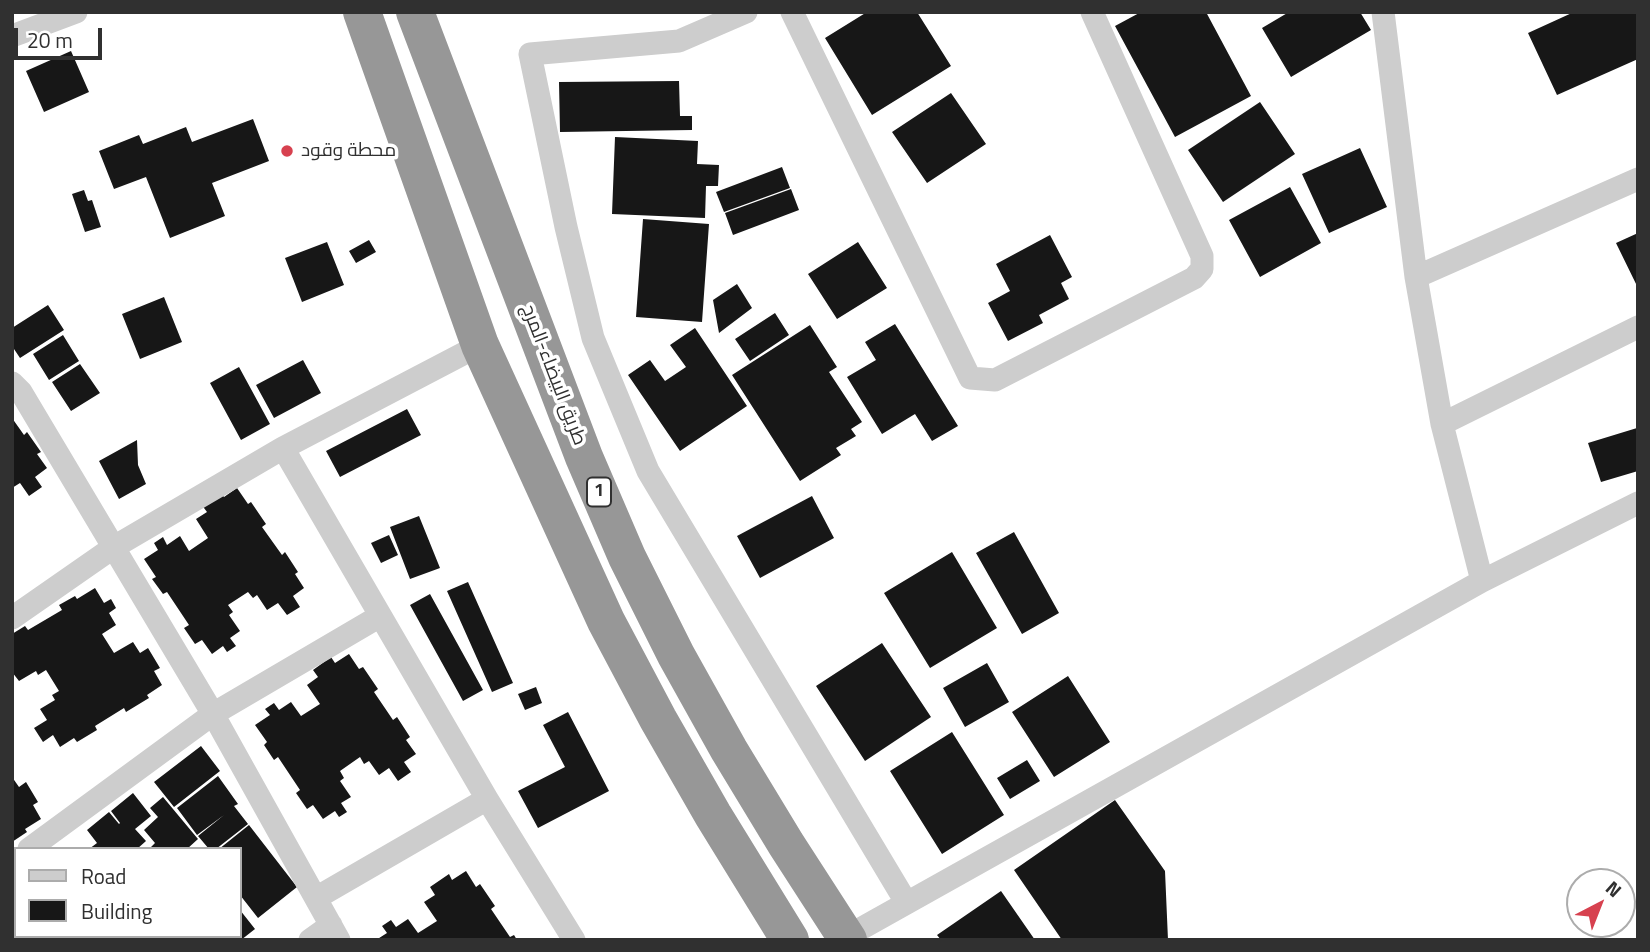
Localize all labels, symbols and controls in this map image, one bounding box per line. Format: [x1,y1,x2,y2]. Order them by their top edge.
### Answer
scale bar [18,14,105,58]
text: 20 m [27,24,73,56]
place label: محطة وقود [301,140,396,162]
marker: محطة وقود [279,143,295,159]
street label: طريق البيضاء-المرج [516,301,590,449]
road number: 1 [587,478,611,506]
legend [14,847,242,938]
text: Road [81,860,126,892]
north arrow [1566,868,1636,938]
text: N [1599,873,1629,904]
text: Building [81,895,152,927]

